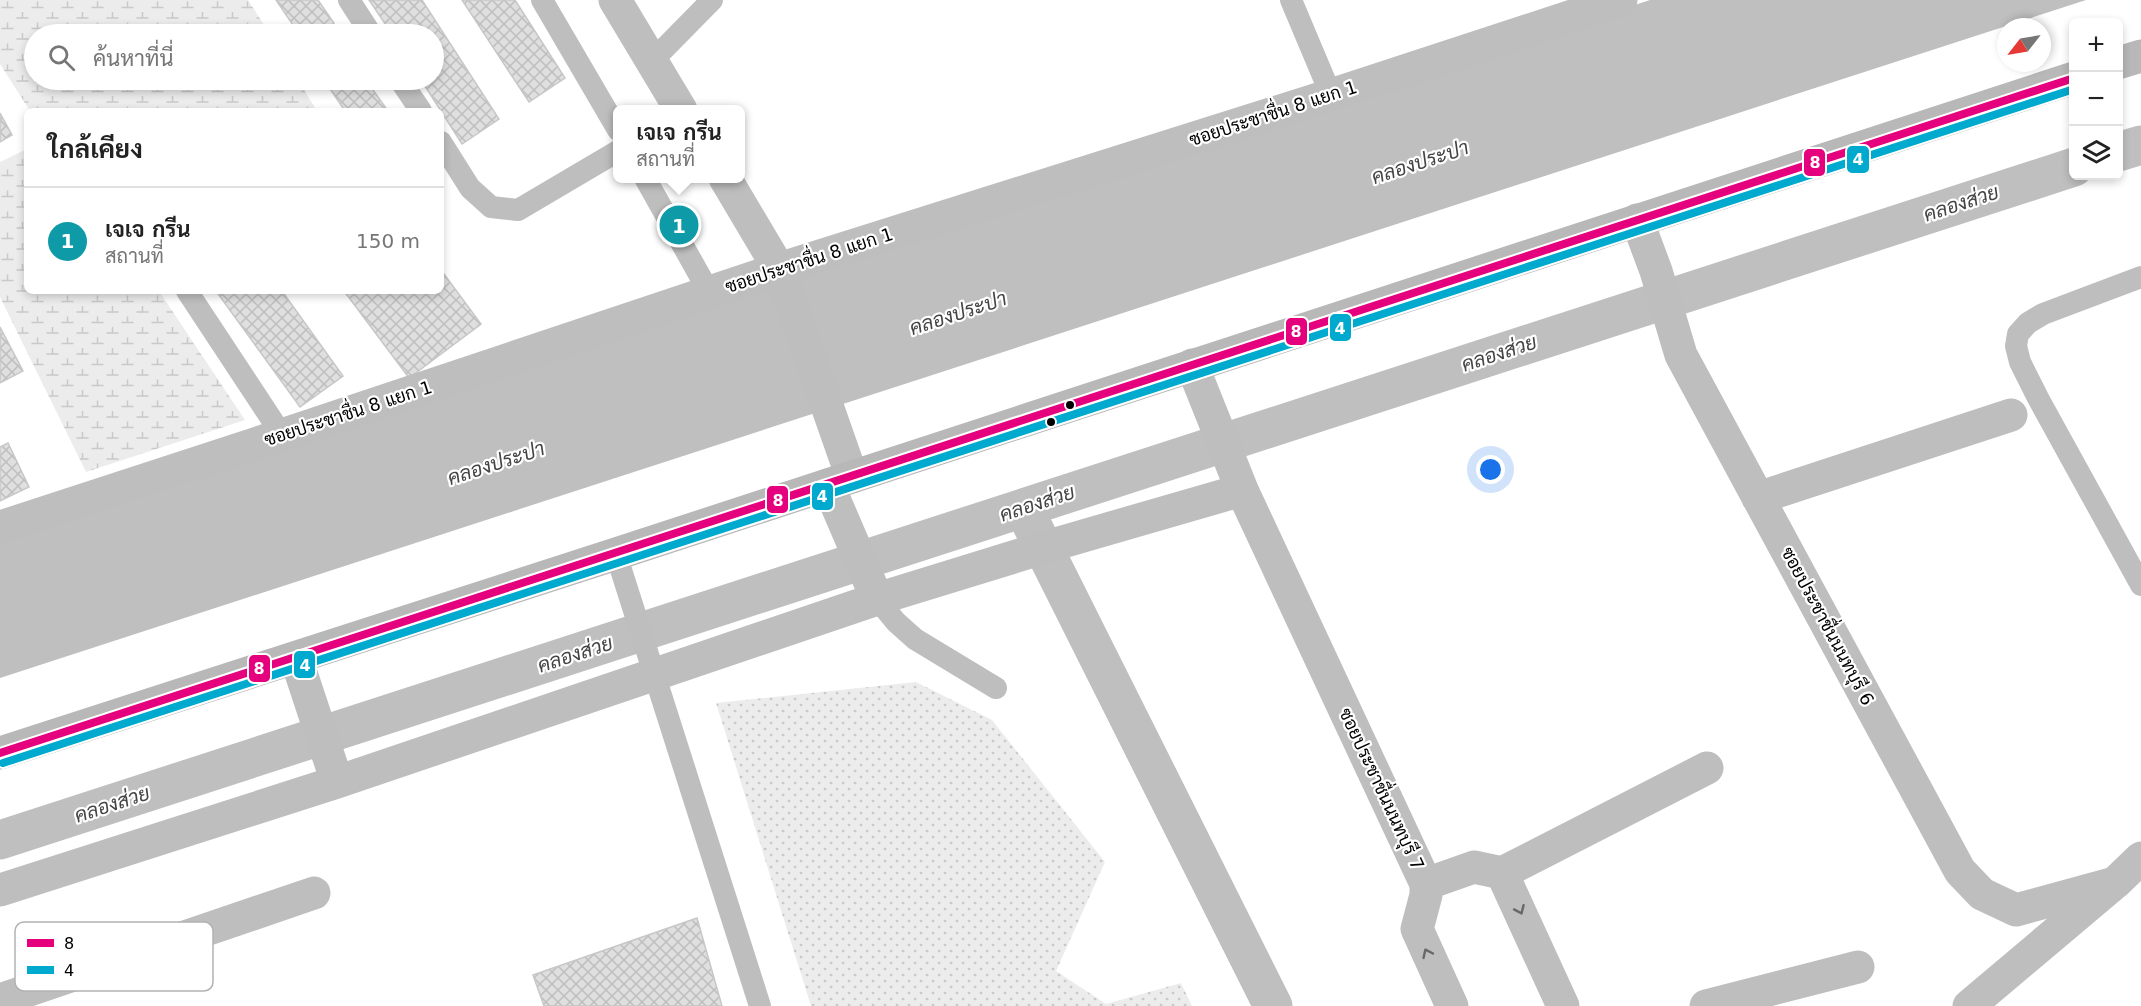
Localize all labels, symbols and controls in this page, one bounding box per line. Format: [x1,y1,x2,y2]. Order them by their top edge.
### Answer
north arrow [1997,18,2051,72]
map controls [2069,18,2123,180]
button: + [2069,18,2123,72]
search box [24,24,444,90]
icon: search [45,41,78,74]
text: ค้นหาที่นี่ [93,46,173,71]
street label: ซอยประชาชื่น 8 แยก 1 [1185,71,1360,150]
button: − [2069,72,2123,126]
popup [613,105,745,183]
text: เจเจ กรีน [636,120,722,145]
button: layers [2069,126,2123,180]
text: ใกล้เคียง [48,134,143,164]
water label: คลองประปา [1368,135,1472,189]
line badge: 4 [1846,145,1870,174]
text: สถานที่ [636,147,695,171]
line badge: 8 [1803,148,1826,177]
text: 4 [1852,150,1864,169]
text: 8 [1809,153,1821,172]
water label: คลองส่วย [1920,179,2002,226]
pin: 1 [660,202,698,248]
text: เจเจ กรีน [105,217,191,242]
street label: ซอยประชาชื่น 8 แยก 1 [721,218,896,297]
text: 1 [61,229,74,253]
text: 150 m [356,229,420,253]
text: สถานที่ [105,244,164,268]
water label: คลองประปา [906,286,1010,340]
line badge: 4 [1329,313,1352,342]
line badge: 8 [1285,317,1308,346]
text: 4 [1334,319,1346,338]
text: 8 [1290,322,1302,341]
water label: คลองส่วย [1458,329,1540,376]
street label: ซอยประชาชื่น 8 แยก 1 [260,371,435,450]
unlabelled marker [1064,399,1076,411]
unlabelled marker [1045,416,1057,428]
water label: คลองประปา [444,436,548,490]
your location [1476,455,1505,484]
water label: คลองส่วย [996,479,1078,526]
line badge: 4 [811,482,834,511]
line badge: 8 [766,485,789,514]
text: 4 [816,487,828,506]
text: 8 [772,491,784,510]
street label: ซอยประชาชื่นนนทบุรี 6 [1776,541,1883,710]
water label: คลองส่วย [534,630,616,677]
line badge: 4 [293,650,316,679]
line badge: 8 [248,654,271,683]
text: 4 [299,656,311,675]
text: 8 [253,659,265,678]
street label: ซอยประชาชื่นนนทบุรี 7 [1333,703,1433,874]
water label: คลองส่วย [71,780,153,827]
one-way arrow [1512,904,1524,915]
legend [15,922,213,991]
text: 8 [64,934,74,953]
one-way arrow [1423,948,1435,959]
text: 4 [64,961,74,980]

